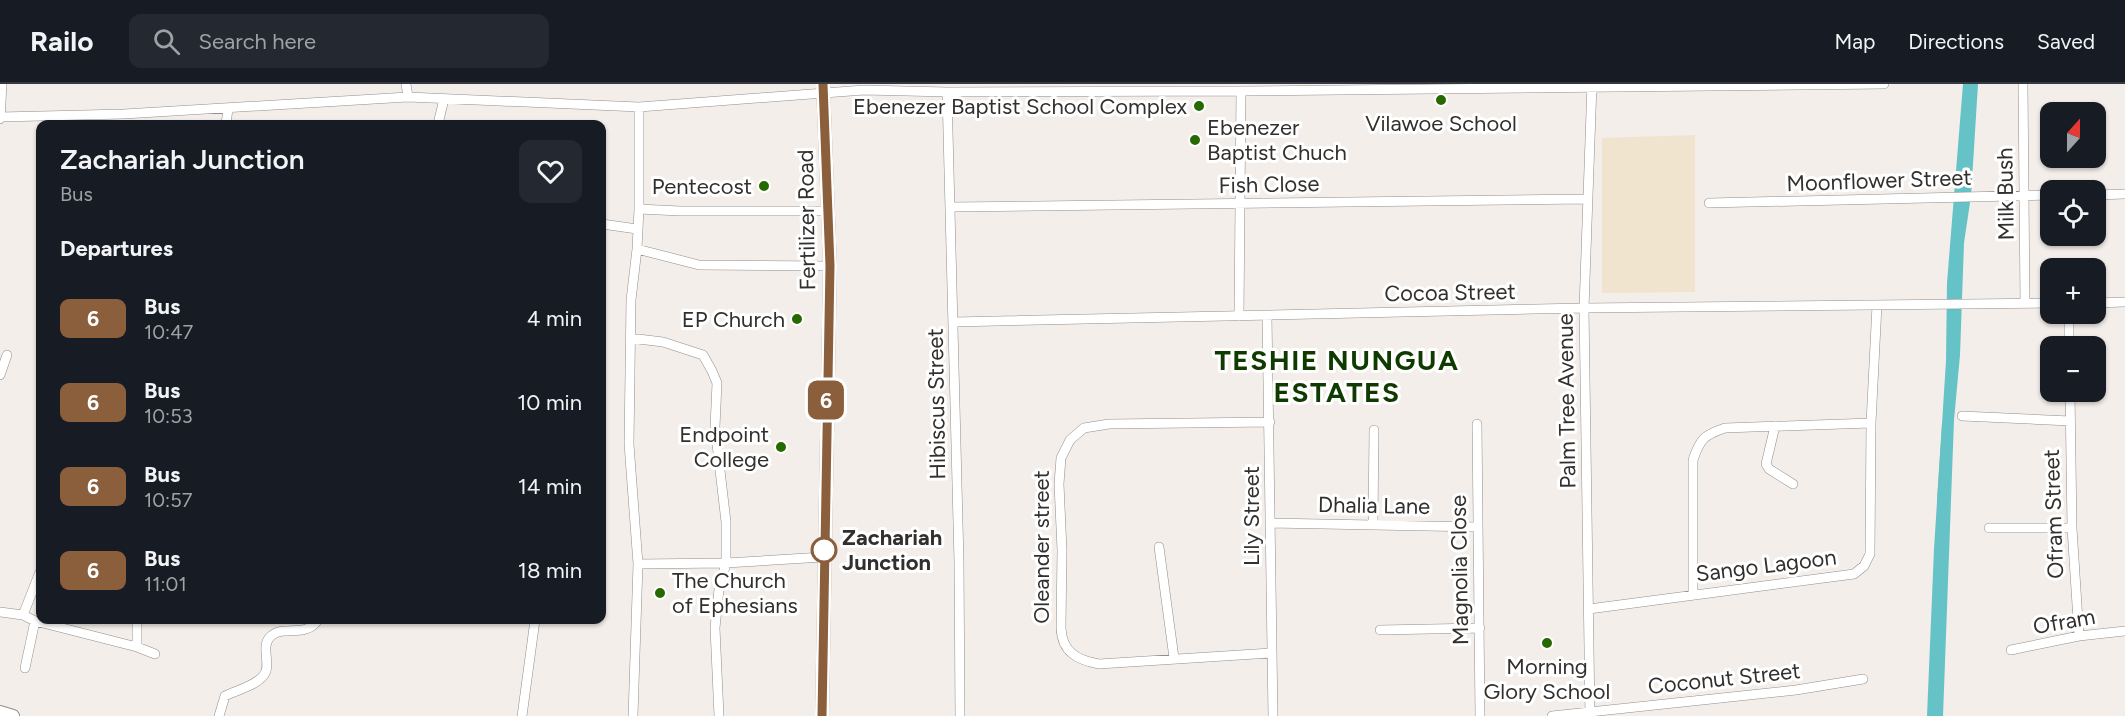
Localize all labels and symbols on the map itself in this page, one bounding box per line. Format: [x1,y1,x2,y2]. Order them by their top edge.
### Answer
place label: Ebenezer Baptist School Complex [853,93,1188,120]
marker: Vilawoe School [1434,93,1448,107]
marker: Ebenezer Baptist School Complex [1192,99,1206,113]
north arrow [2040,102,2106,168]
place label: Vilawoe School [1365,110,1517,137]
place label: Ebenezer Baptist Chuch [1207,114,1347,166]
marker: Ebenezer Baptist Chuch [1188,133,1202,147]
street label: Milk Bush [1991,147,2020,241]
street label: Fertilizer Road [792,149,821,291]
street label: Moonflower Street [1786,164,1972,197]
street label: Fish Close [1218,170,1320,199]
place label: Pentecost [652,173,752,200]
marker: Pentecost [757,179,771,193]
street label: Cocoa Street [1384,278,1516,307]
place label: EP Church [682,306,785,333]
marker: EP Church [790,312,804,326]
street label: Palm Tree Avenue [1551,313,1582,489]
street label: Hibiscus Street [922,328,951,480]
district label: TESHIE NUNGUA ESTATES [1214,343,1460,409]
line badge: 6 [806,380,846,420]
place label: Endpoint College [679,421,769,473]
marker: Endpoint College [774,440,788,454]
street label: Ofram Street [2038,449,2069,579]
street label: Lily Street [1238,466,1265,566]
street label: Oleander street [1028,470,1055,624]
street label: Dhalia Lane [1318,491,1430,520]
street label: Magnolia Close [1445,495,1474,645]
place label: Zachariah Junction [842,524,942,576]
marker: Zachariah Junction [811,537,837,563]
street label: Sango Lagoon [1694,543,1838,588]
place label: The Church of Ephesians [672,567,798,619]
marker: The Church of Ephesians [653,586,667,600]
street label: Ofram [2031,603,2097,640]
marker: Morning Glory School [1540,636,1554,650]
place label: Morning Glory School [1484,653,1610,705]
street label: Coconut Street [1646,657,1802,700]

